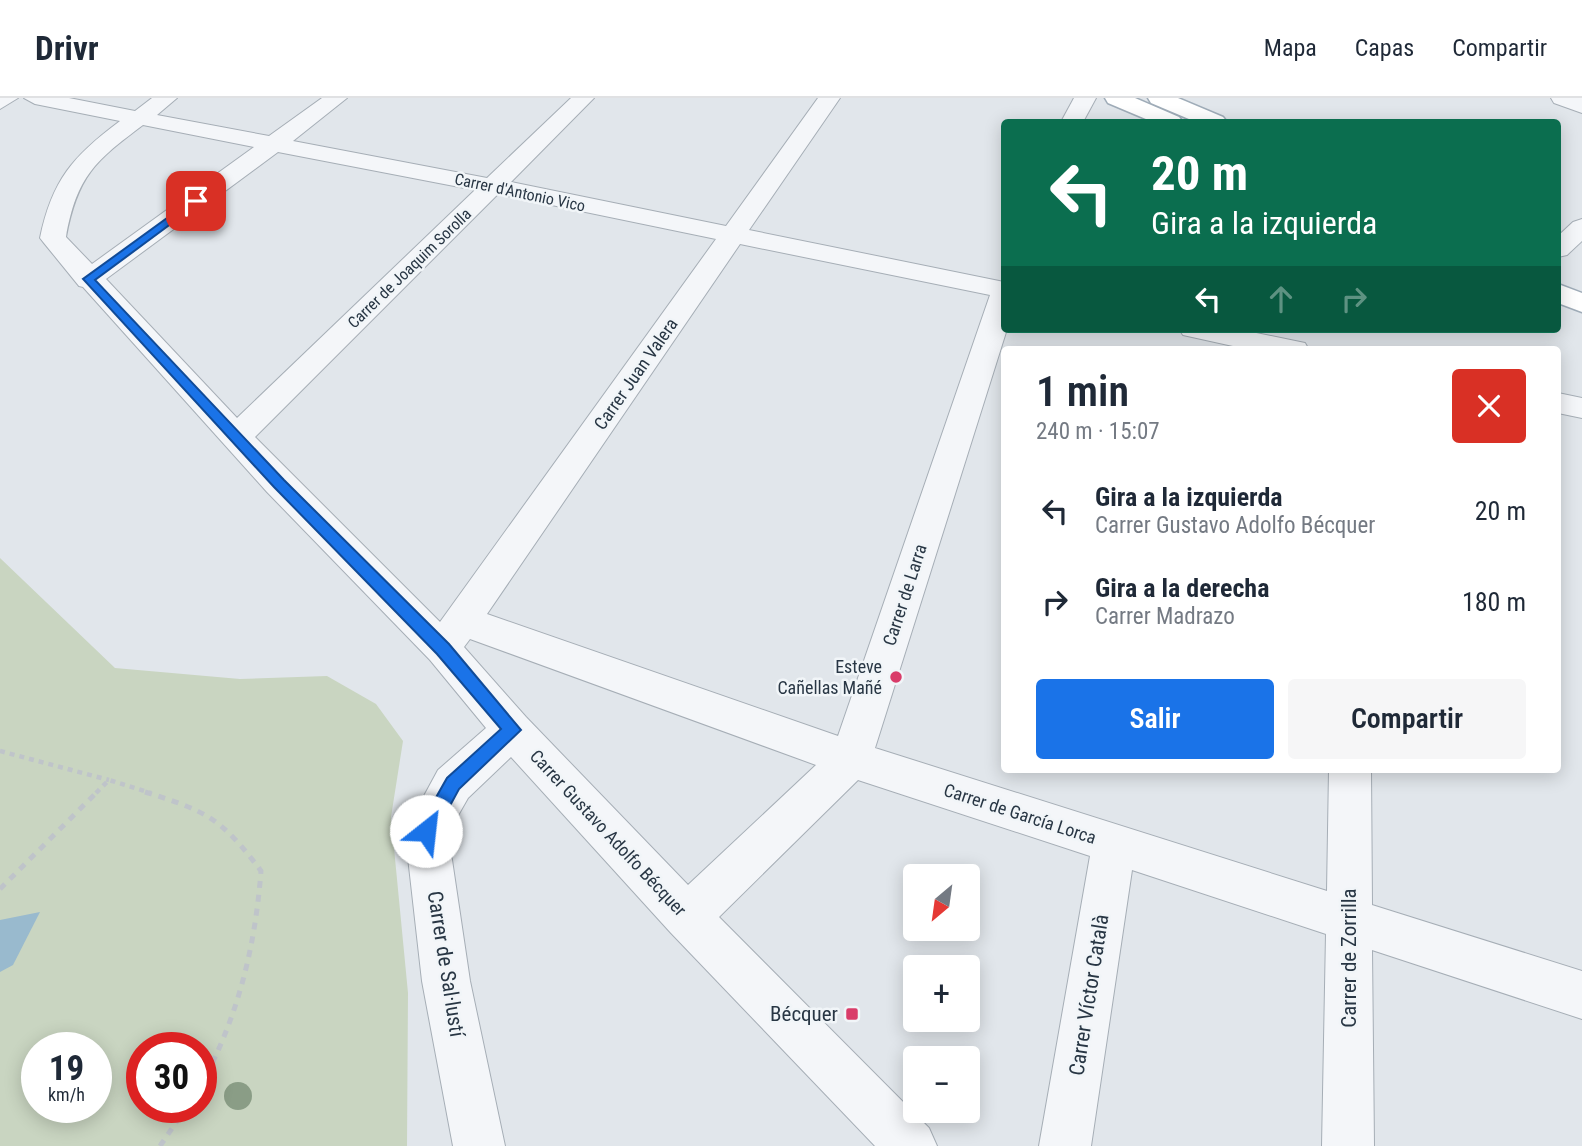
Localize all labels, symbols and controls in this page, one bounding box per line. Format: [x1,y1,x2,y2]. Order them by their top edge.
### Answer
text: Drivr [35,29,99,68]
text: Mapa [1264,34,1317,62]
text: Capas [1355,34,1414,62]
text: Compartir [1452,34,1547,62]
text: 20 m [1151,145,1248,202]
icon: left [1036,147,1127,238]
street label: Carrer d'Antonio Vico [453,169,587,216]
pin [166,171,226,231]
icon: arrive [177,182,215,220]
text: Gira a la izquierda [1151,204,1377,242]
street label: Carrer de Joaquim Sorolla [344,205,475,332]
icon: left [1189,280,1227,318]
icon: ahead [1262,280,1300,318]
icon: right [1335,280,1373,318]
street label: Carrer Juan Valera [589,314,682,433]
text: 1 min [1036,367,1129,416]
button: close [1452,369,1526,443]
text: 240 m · 15:07 [1036,418,1160,445]
text: Gira a la izquierda [1095,482,1283,512]
icon: left [1036,492,1074,530]
text: 20 m [1475,496,1526,526]
text: Carrer Gustavo Adolfo Bécquer [1095,512,1375,539]
street label: Carrer de Larra [878,541,931,648]
text: Gira a la derecha [1095,573,1269,603]
icon: right [1036,583,1074,621]
text: 180 m [1462,587,1526,617]
text: Carrer Madrazo [1095,603,1235,630]
place label: Esteve Cañellas Mañé [777,656,882,698]
marker: Esteve Cañellas Mañé [888,669,904,685]
button: Salir [1036,679,1274,759]
button: Compartir [1288,679,1526,759]
street label: Carrer Gustavo Adolfo Bécquer [526,745,691,920]
street label: Carrer de García Lorca [941,779,1099,848]
position arrow [389,794,463,868]
north arrow [903,864,980,942]
map controls [903,864,980,1123]
street label: Carrer de Zorrilla [1337,888,1361,1028]
street label: Carrer de Sal·lustí [423,889,470,1040]
street label: Carrer Víctor Català [1064,913,1114,1077]
button: + [903,955,980,1032]
place label: Bécquer [770,1002,838,1026]
marker: Bécquer [844,1006,860,1022]
speed limit sign: 30 [126,1032,217,1123]
button: − [903,1046,980,1123]
text: 19 [49,1048,84,1089]
text: km/h [48,1084,85,1105]

